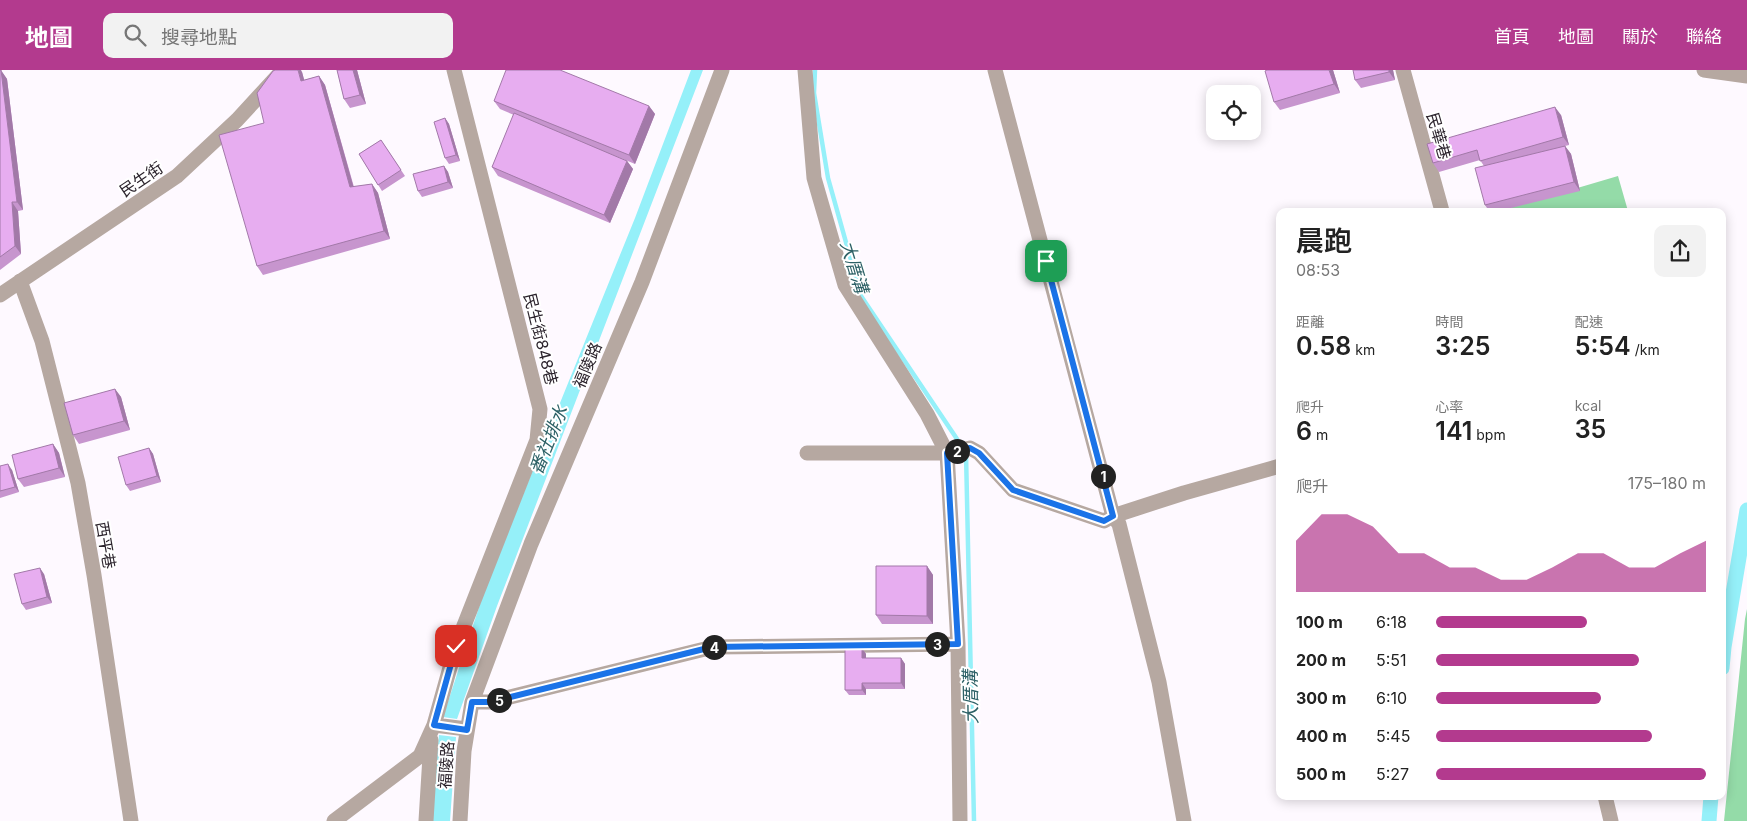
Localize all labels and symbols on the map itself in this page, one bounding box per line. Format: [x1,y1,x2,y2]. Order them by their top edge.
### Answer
street label: 民華巷 [1423,110,1455,162]
street label: 民生街 [116,157,166,201]
water label: 大厝溝 [837,238,873,299]
pin [1025,240,1067,282]
street label: 民生街848巷 [520,291,562,387]
street label: 福陵路 [568,339,606,391]
water label: 番社排水 [525,402,572,477]
pin: 2 [944,438,970,464]
pin: 1 [1090,464,1116,488]
street label: 西平巷 [92,520,120,570]
pin [435,625,477,667]
pin: 3 [924,632,950,656]
pin: 4 [702,634,726,660]
water label: 大厝溝 [959,667,981,724]
pin: 5 [486,688,512,712]
street label: 福陵路 [434,740,458,790]

